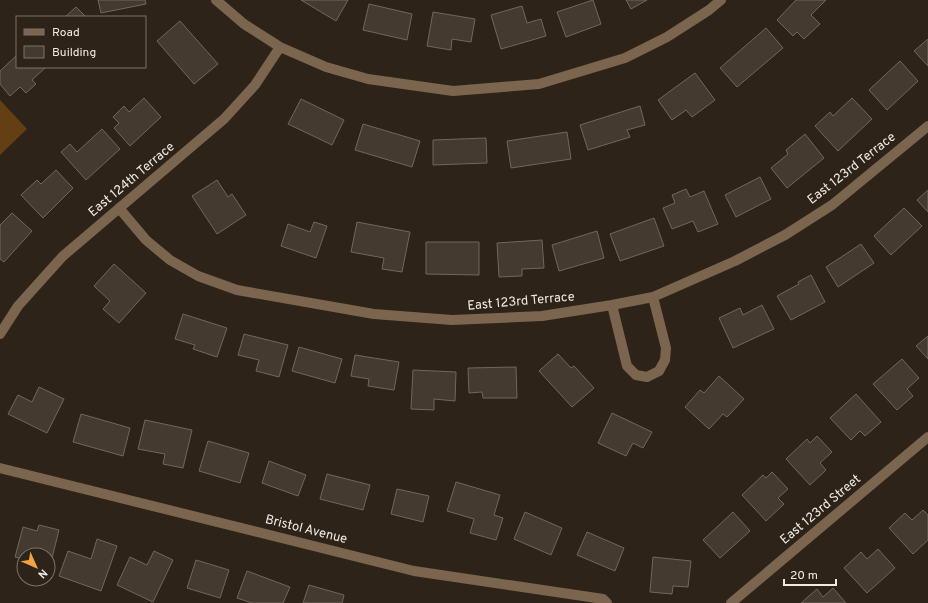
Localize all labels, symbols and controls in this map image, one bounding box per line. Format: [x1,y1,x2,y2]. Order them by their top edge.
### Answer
legend [16,16,146,68]
text: Road [52,25,80,41]
text: Building [52,45,96,61]
street label: East 123rd Terrace [805,130,899,208]
street label: East 124th Terrace [86,139,178,221]
street label: East 123rd Terrace [467,289,575,315]
street label: East 123rd Street [778,472,865,548]
street label: Bristol Avenue [263,512,349,548]
north arrow [16,547,56,587]
scale bar [784,561,836,587]
text: N [35,566,50,581]
text: 20 m [790,568,818,584]

